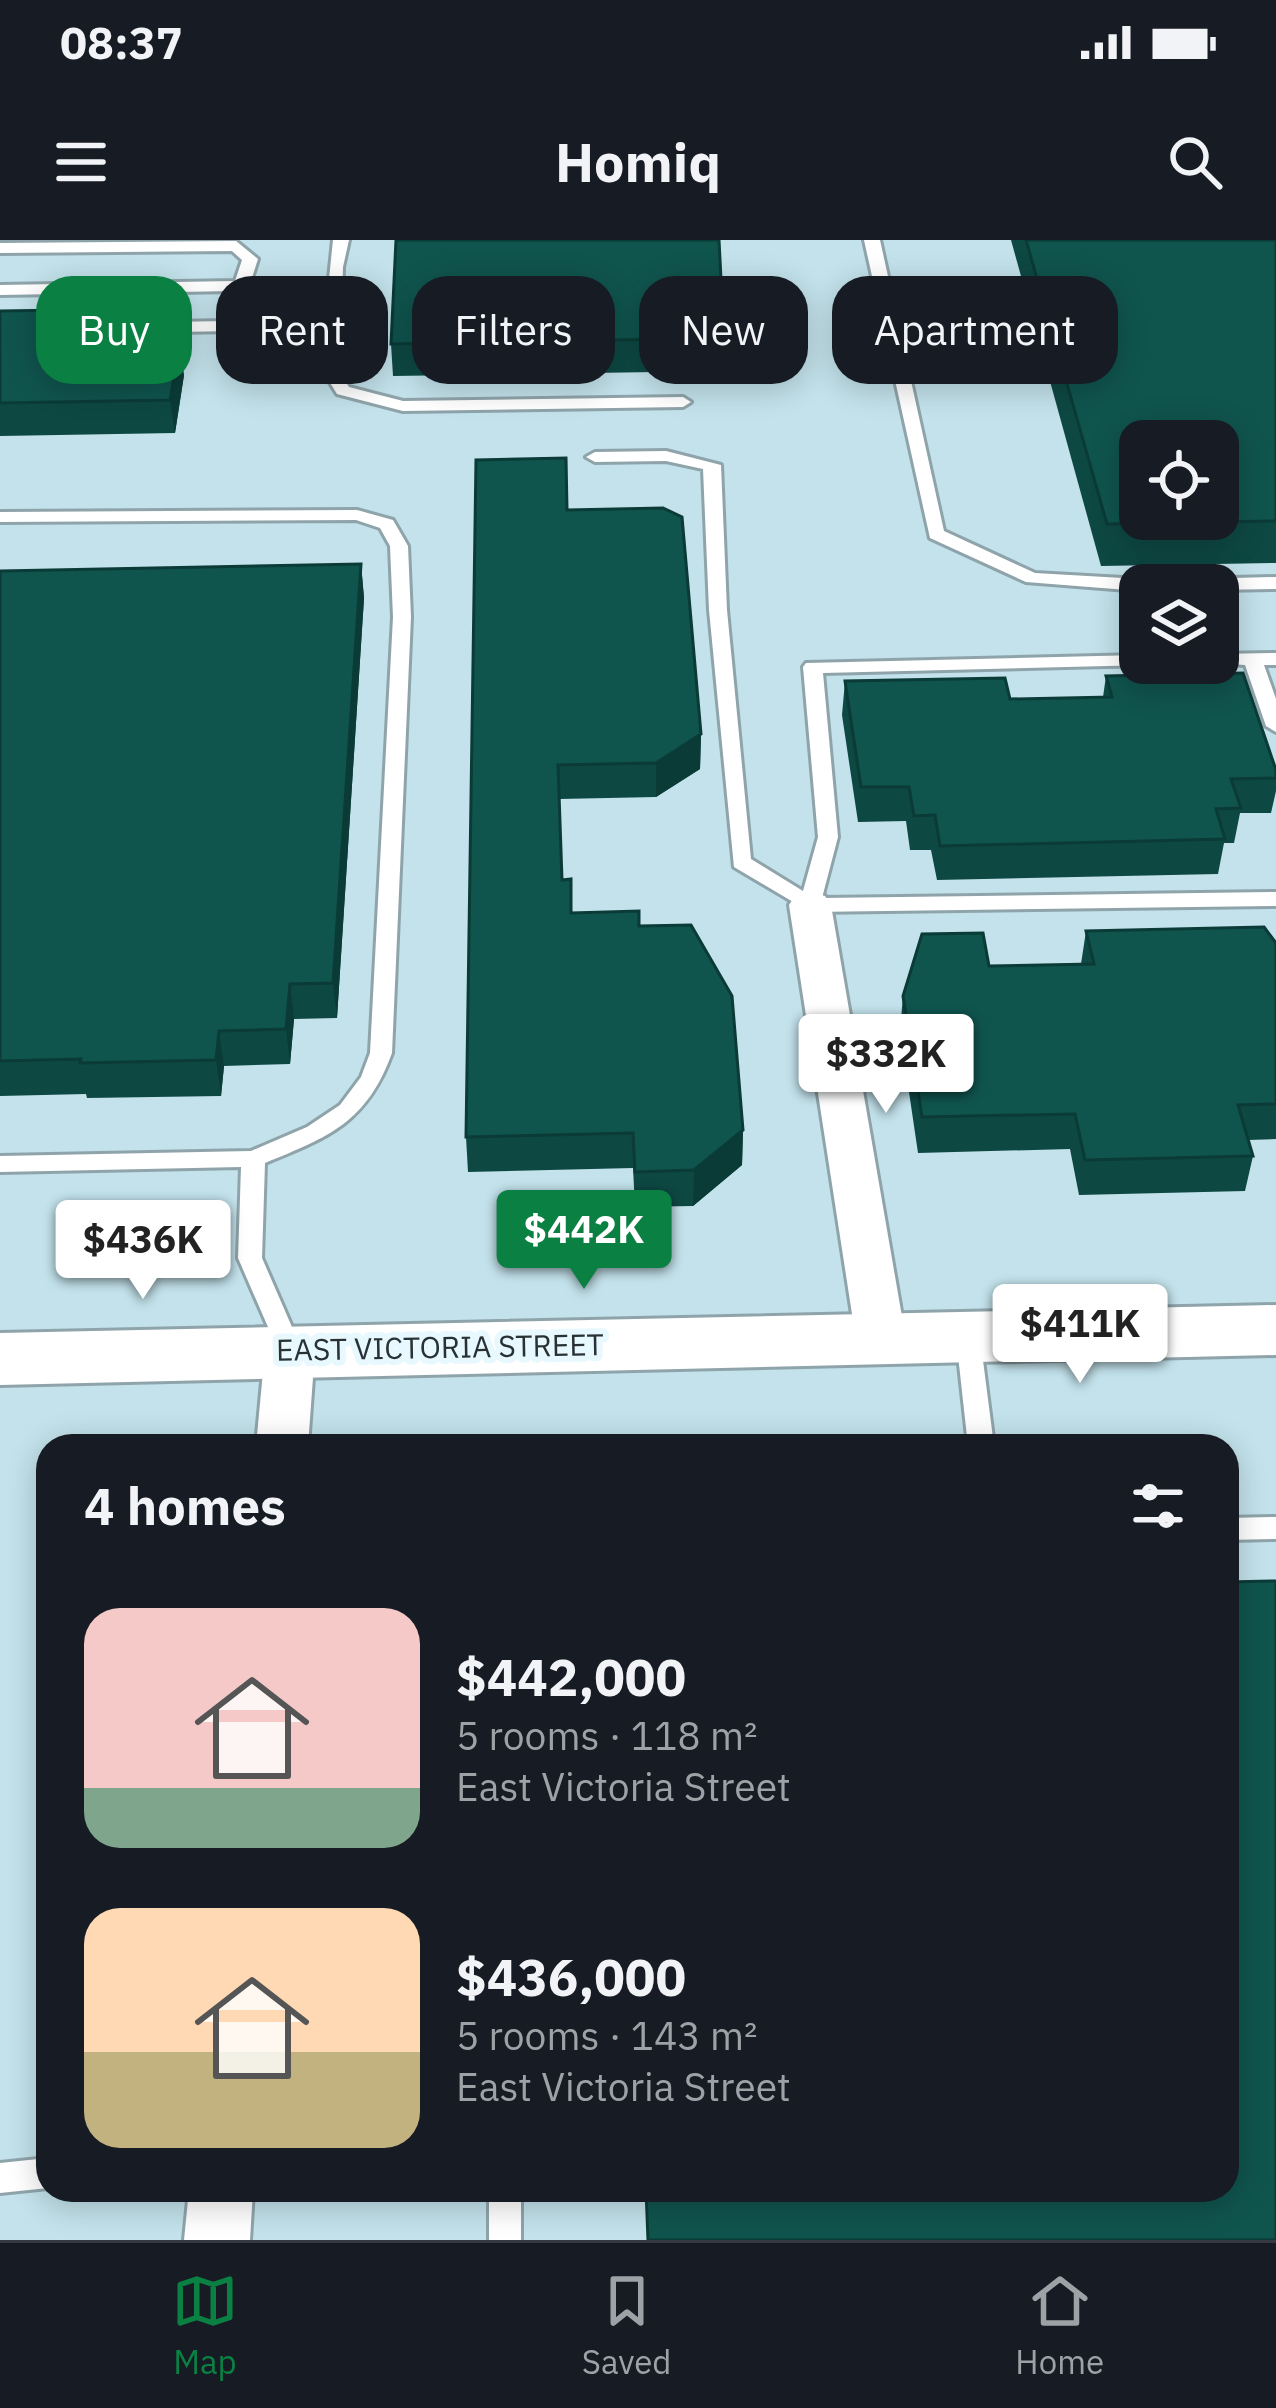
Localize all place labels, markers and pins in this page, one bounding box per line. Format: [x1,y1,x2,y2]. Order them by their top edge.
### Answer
pin: $332K [802,1014,970,1116]
pin: $442K [500,1190,668,1292]
pin: $436K [59,1200,227,1302]
pin: $411K [996,1284,1164,1386]

